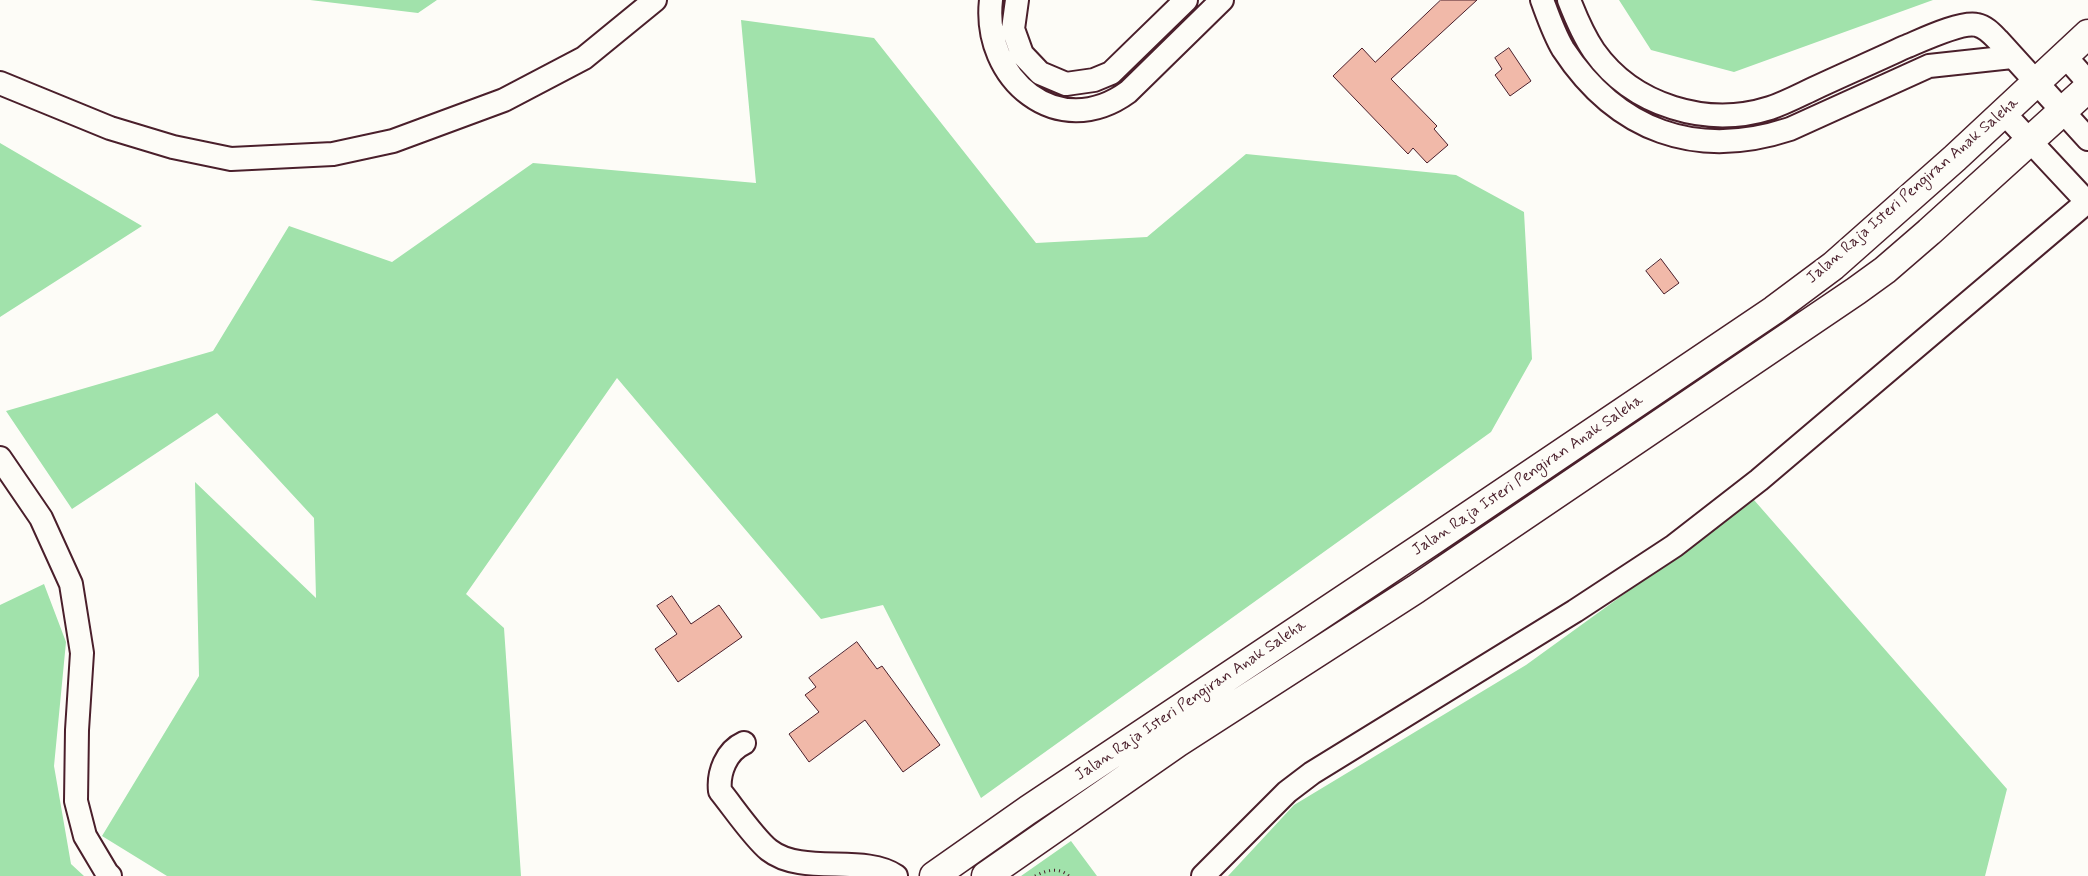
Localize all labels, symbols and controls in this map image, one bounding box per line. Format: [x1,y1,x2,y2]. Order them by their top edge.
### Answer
street label: Jalan Raja Isteri Pengiran Anak Saleha [1803,94,2023,288]
street label: Jalan Raja Isteri Pengiran Anak Saleha [1409,391,1647,561]
street label: Jalan Raja Isteri Pengiran Anak Saleha [1072,616,1310,786]

